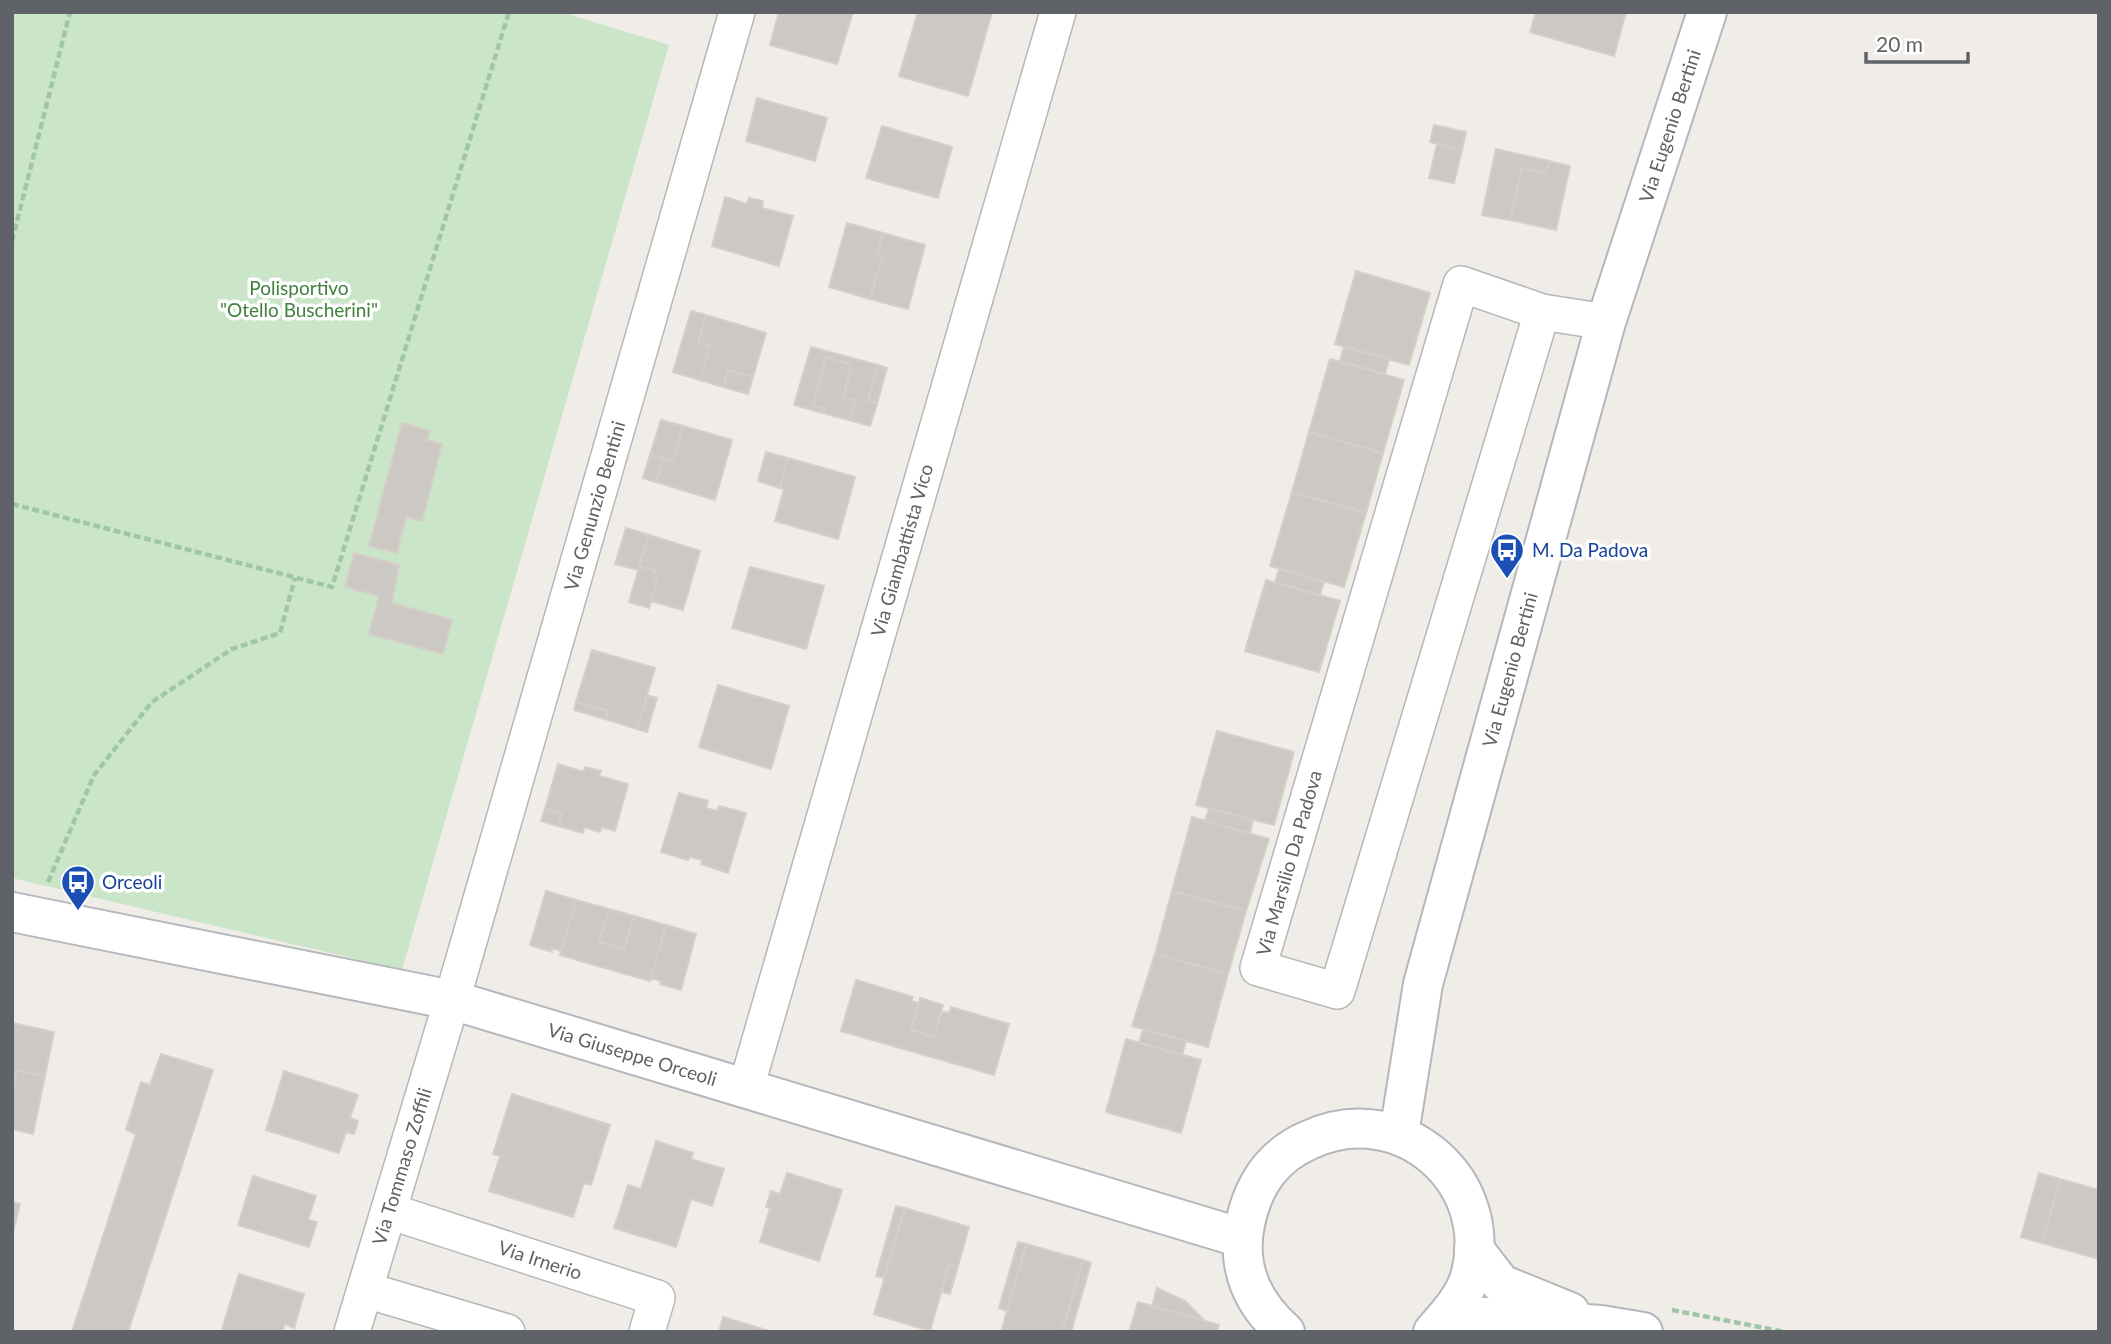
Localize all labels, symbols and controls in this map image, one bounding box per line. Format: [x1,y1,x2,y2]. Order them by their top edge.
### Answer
scale bar [1866,21,1968,65]
text: 20 m [1876,31,1923,56]
street label: Via Eugenio Bertini [1634,46,1705,205]
park label: Polisportivo "Otello Buscherini" [220,276,378,321]
street label: Via Genunzio Bentini [559,418,629,593]
street label: Via Giambattista Vico [866,461,937,639]
bus stop icon: M. Da Padova [1488,531,1526,580]
place label: M. Da Padova [1532,538,1648,561]
street label: Via Eugenio Bertini [1477,590,1542,750]
street label: Via Marsilio Da Padova [1251,767,1326,958]
bus stop icon: Orceoli [59,863,97,912]
place label: Orceoli [102,870,162,893]
street label: Via Giuseppe Orceoli [545,1017,720,1090]
street label: Via Tommaso Zoffili [367,1085,436,1248]
street label: Via Irnerio [496,1235,585,1284]

